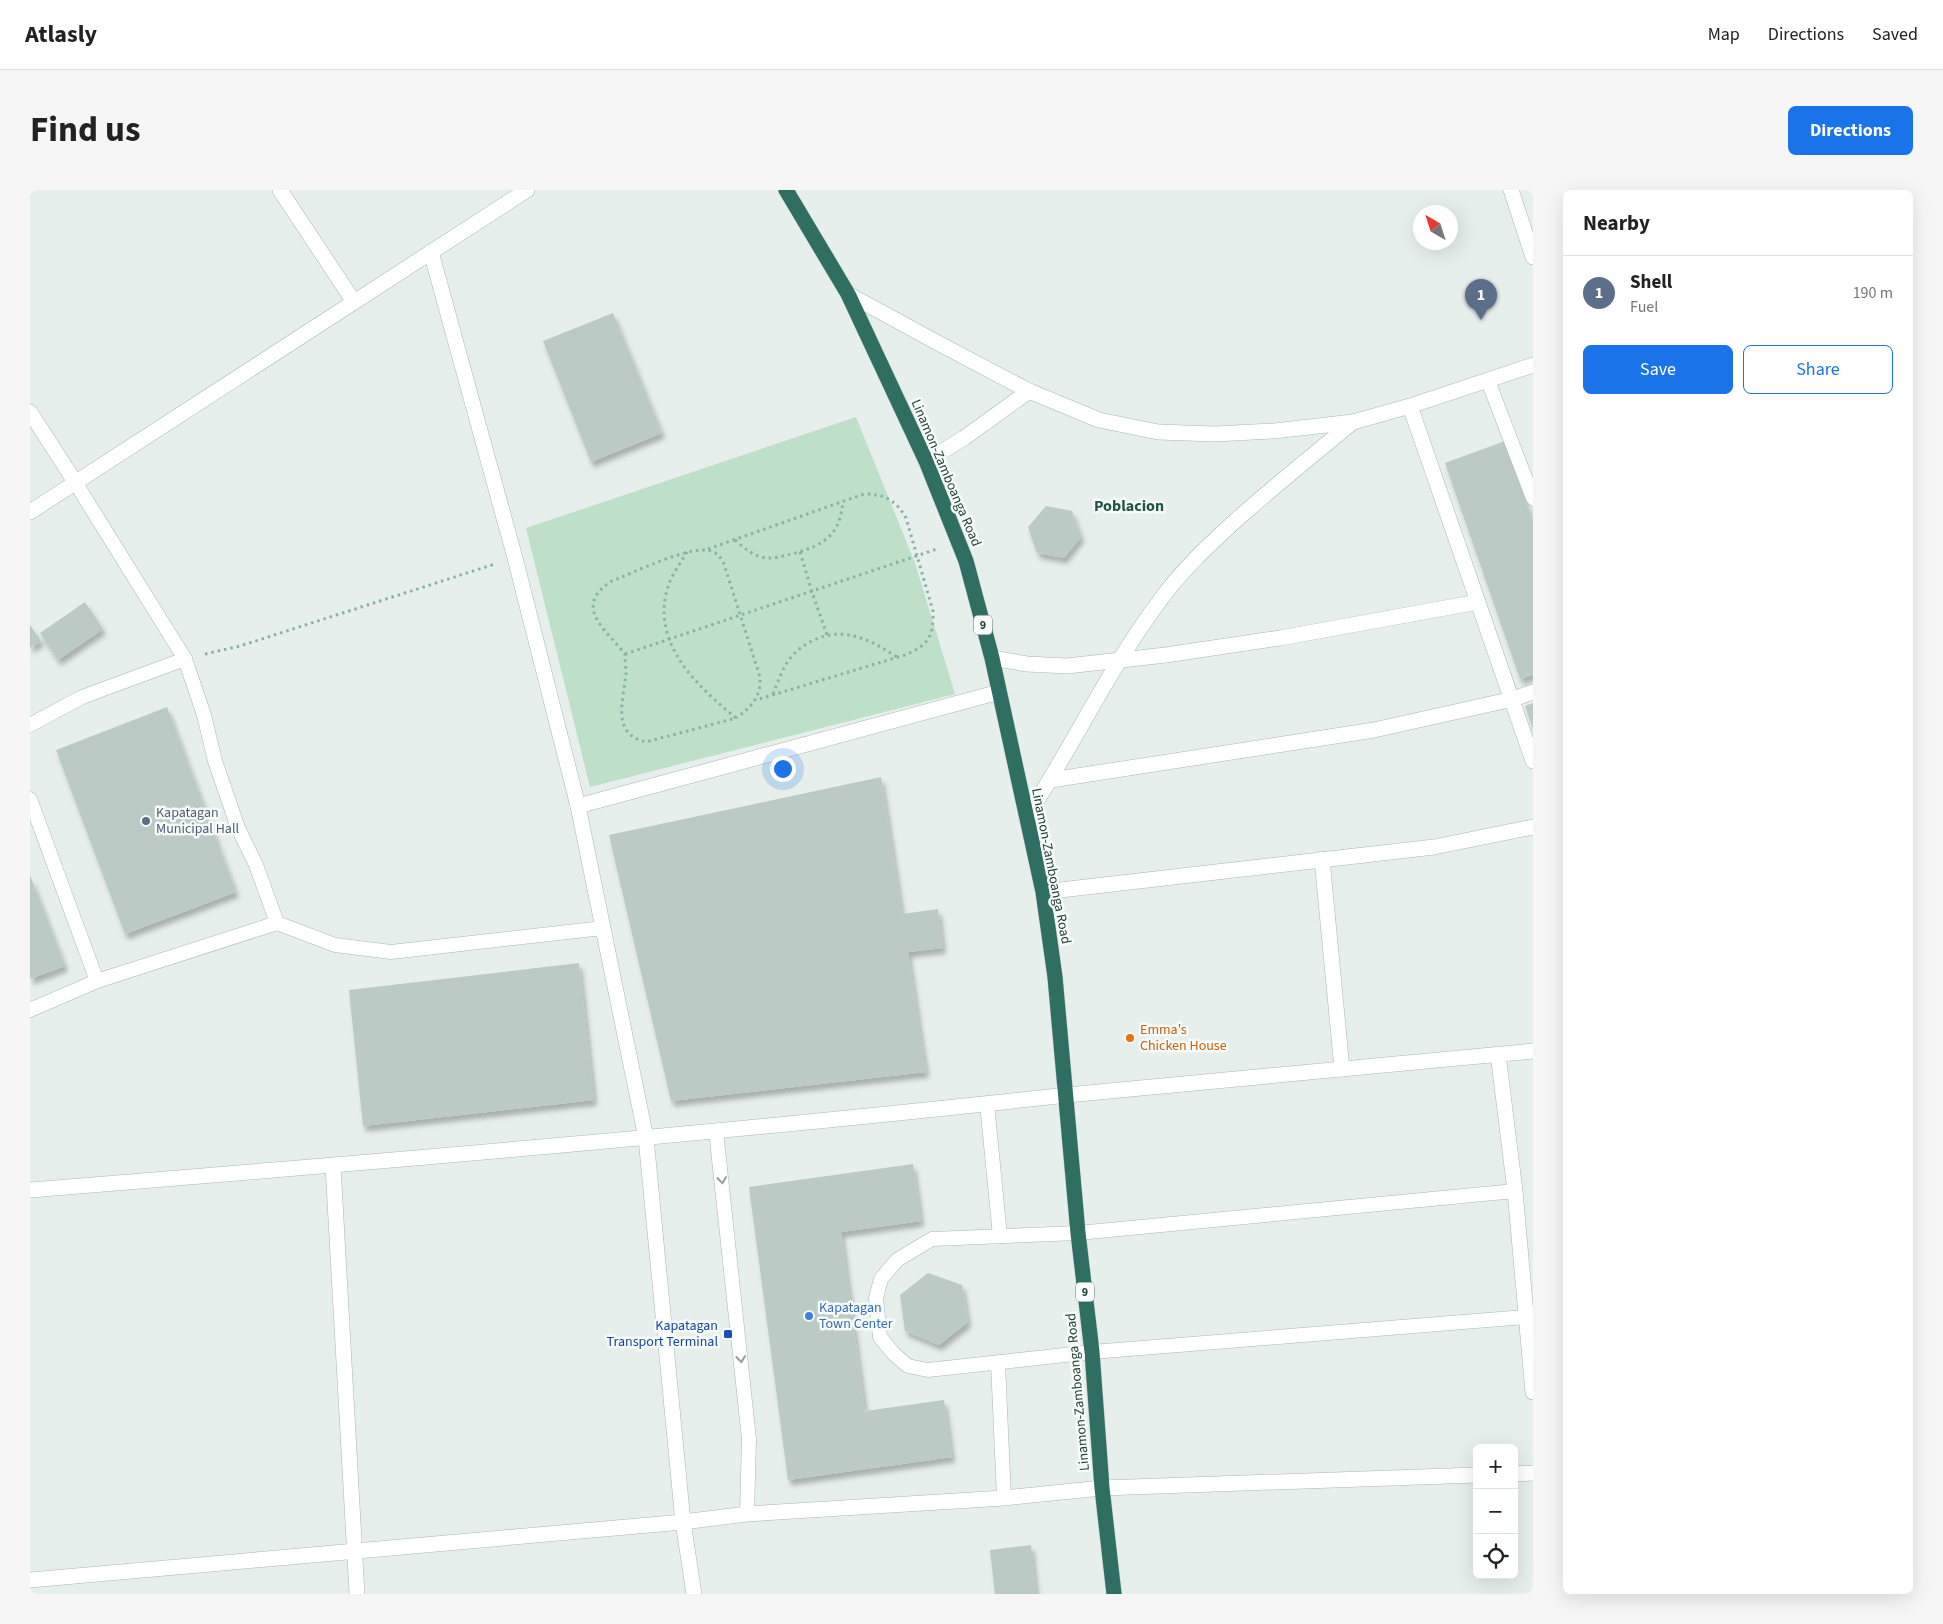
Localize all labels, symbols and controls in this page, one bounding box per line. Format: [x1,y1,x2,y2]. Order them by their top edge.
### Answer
text: Atlasly [25,17,97,52]
text: Map [1708,22,1740,47]
text: Directions [1768,22,1844,47]
text: Saved [1872,22,1918,47]
text: Find us [30,105,140,155]
button: Directions [1788,106,1913,155]
north arrow [1413,205,1458,250]
text: Nearby [1583,208,1650,238]
text: Shell [1630,269,1672,296]
pin: 1 [1465,279,1497,320]
text: 1 [1595,282,1603,304]
text: 190 m [1853,282,1893,304]
text: Fuel [1630,296,1658,318]
button: Save [1583,345,1733,394]
button: Share [1743,345,1893,394]
street label: Linamon-Zamboanga Road [906,396,986,550]
district label: Poblacion [1094,495,1164,517]
road number: 9 [974,616,992,634]
your location [770,756,796,782]
street label: Linamon-Zamboanga Road [1026,786,1076,946]
place label: Kapatagan Municipal Hall [156,803,239,839]
marker: Kapatagan Municipal Hall [140,815,152,827]
place label: Emma's Chicken House [1140,1020,1227,1056]
marker: Emma's Chicken House [1124,1032,1136,1044]
one-way arrow [716,1176,727,1184]
road number: 9 [1076,1282,1094,1302]
place label: Kapatagan Town Center [819,1298,893,1334]
marker: Kapatagan Town Center [803,1310,815,1322]
street label: Linamon-Zamboanga Road [1061,1312,1095,1472]
place label: Kapatagan Transport Terminal [607,1316,718,1352]
marker: Kapatagan Transport Terminal [722,1328,734,1340]
one-way arrow [735,1355,746,1363]
map controls [1473,1444,1518,1579]
button: + [1473,1444,1518,1489]
button: − [1473,1489,1518,1534]
button: locate [1473,1534,1518,1579]

